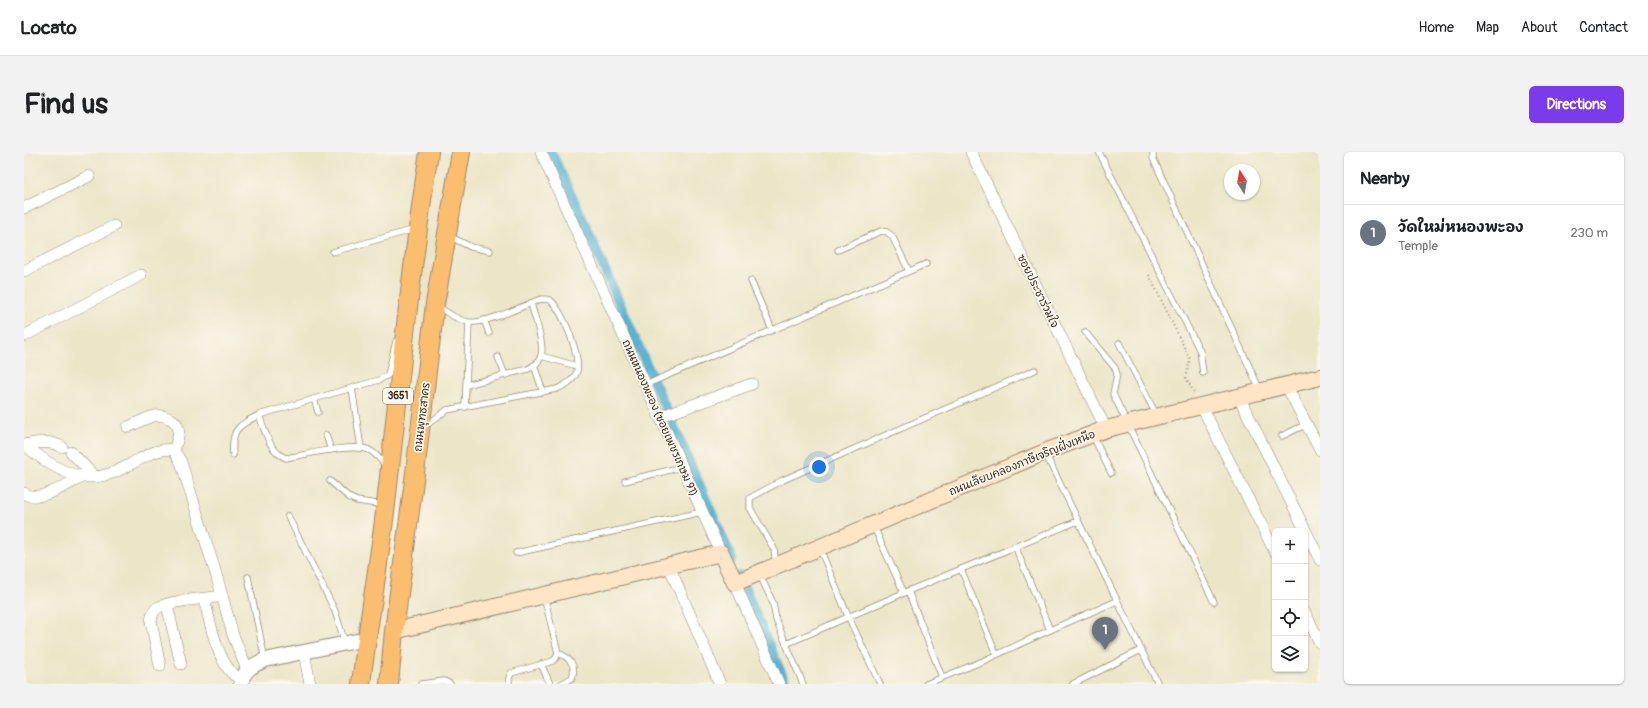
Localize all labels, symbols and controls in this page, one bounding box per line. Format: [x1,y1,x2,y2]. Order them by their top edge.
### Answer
text: Locato [20,16,77,40]
text: Home [1419,19,1454,36]
text: Map [1476,19,1499,36]
text: About [1521,19,1557,36]
text: Contact [1579,19,1628,36]
button: Directions [1529,86,1624,123]
text: Find us [24,87,108,122]
north arrow [1224,164,1260,200]
text: Nearby [1360,168,1409,189]
text: วัดใหม่หนองพะอง [1398,218,1524,237]
text: 1 [1370,225,1376,241]
text: 230 m [1571,225,1608,241]
text: Temple [1398,238,1438,254]
street label: ซอยประชาร่วมใจ [1015,251,1063,330]
street label: ถนนหนองพะอง (ซอยเพชรเกษม 91) [620,338,700,498]
street label: ถนนพุทธสาคร [411,381,435,453]
road number: 3651 [383,388,413,404]
street label: ถนนเลียบคลองภาษีเจริญฝั่งเหนือ [945,423,1097,498]
your location [809,457,829,477]
map controls [1272,528,1308,672]
button: + [1272,528,1308,564]
button: − [1272,564,1308,600]
button: locate [1272,600,1308,636]
pin: 1 [1092,617,1118,650]
button: layers [1272,636,1308,672]

